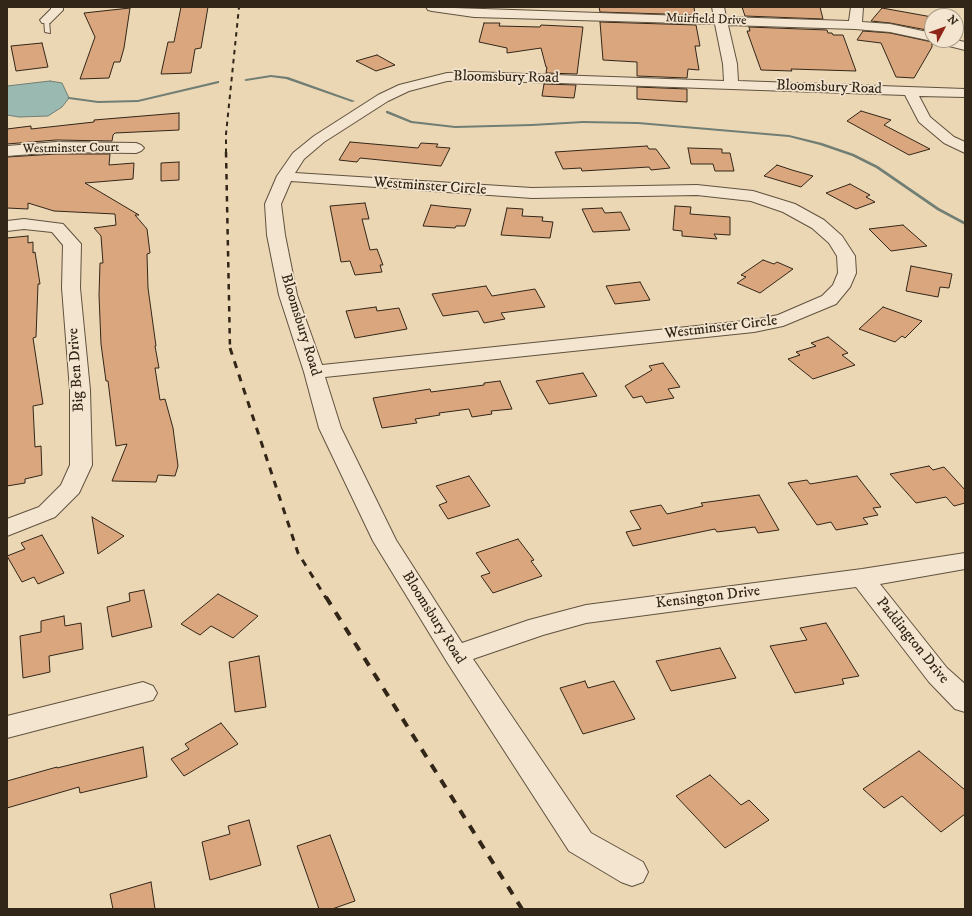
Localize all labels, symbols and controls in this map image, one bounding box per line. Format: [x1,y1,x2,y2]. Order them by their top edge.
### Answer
north arrow [924,8,964,48]
street label: Muirfield Drive [665,11,747,29]
text: N [944,13,961,29]
street label: Bloomsbury Road [453,68,559,88]
street label: Bloomsbury Road [776,77,882,99]
street label: Westminster Court [22,140,120,158]
street label: Westminster Circle [373,174,487,200]
street label: Bloomsbury Road [276,272,324,378]
street label: Westminster Circle [664,312,778,344]
street label: Big Ben Drive [65,327,89,413]
street label: Bloomsbury Road [397,568,469,668]
street label: Kensington Drive [655,583,761,613]
street label: Paddington Drive [872,594,952,688]

